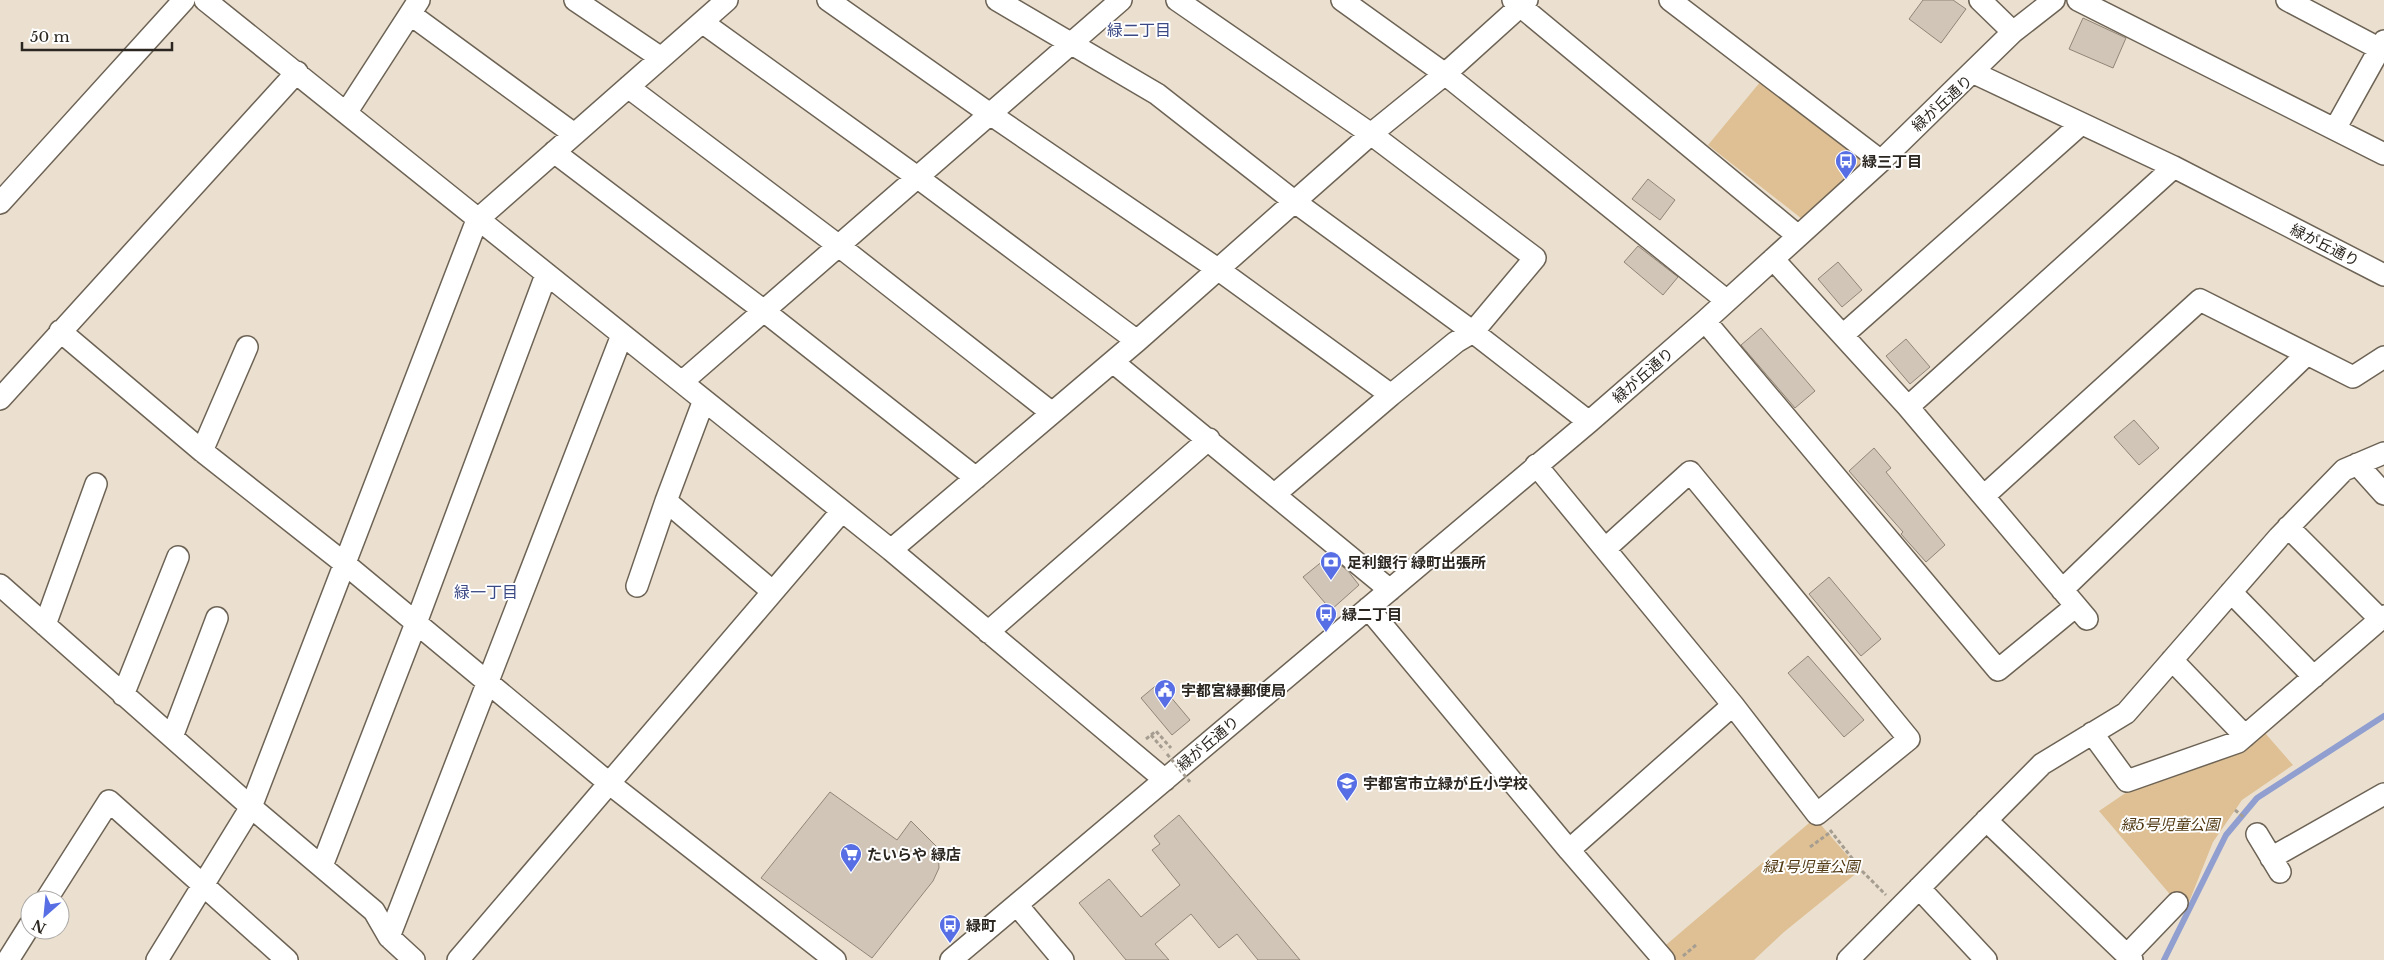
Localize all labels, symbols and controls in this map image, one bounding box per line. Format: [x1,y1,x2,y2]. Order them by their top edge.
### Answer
scale bar [22,20,172,52]
district label: 緑二丁目 [1107,20,1171,40]
text: 50 m [30,27,70,46]
street label: 緑が丘通り [1908,71,1976,135]
bus stop icon: 緑三丁目 [1834,149,1858,180]
place label: 緑三丁目 [1862,152,1922,171]
street label: 緑が丘通り [2287,220,2363,270]
street label: 緑が丘通り [1608,343,1678,407]
bank icon: 足利銀行 緑町出張所 [1319,550,1343,581]
place label: 足利銀行 緑町出張所 [1347,553,1486,572]
district label: 緑一丁目 [454,582,518,602]
bus stop icon: 緑二丁目 [1314,602,1338,633]
place label: 緑二丁目 [1342,605,1402,624]
public building icon: 宇都宮緑郵便局 [1153,678,1177,709]
place label: 宇都宮緑郵便局 [1181,681,1286,700]
street label: 緑が丘通り [1173,712,1243,774]
school or university icon: 宇都宮市立緑が丘小学校 [1335,771,1359,802]
place label: 宇都宮市立緑が丘小学校 [1363,774,1528,793]
park label: 緑5号児童公園 [2120,815,2222,834]
supermarket icon: たいらや 緑店 [839,842,863,873]
place label: たいらや 緑店 [867,845,961,864]
park label: 緑1号児童公園 [1762,857,1862,876]
north arrow [20,890,70,940]
bus stop icon: 緑町 [938,913,962,944]
text: N [29,916,49,938]
place label: 緑町 [966,916,996,935]

